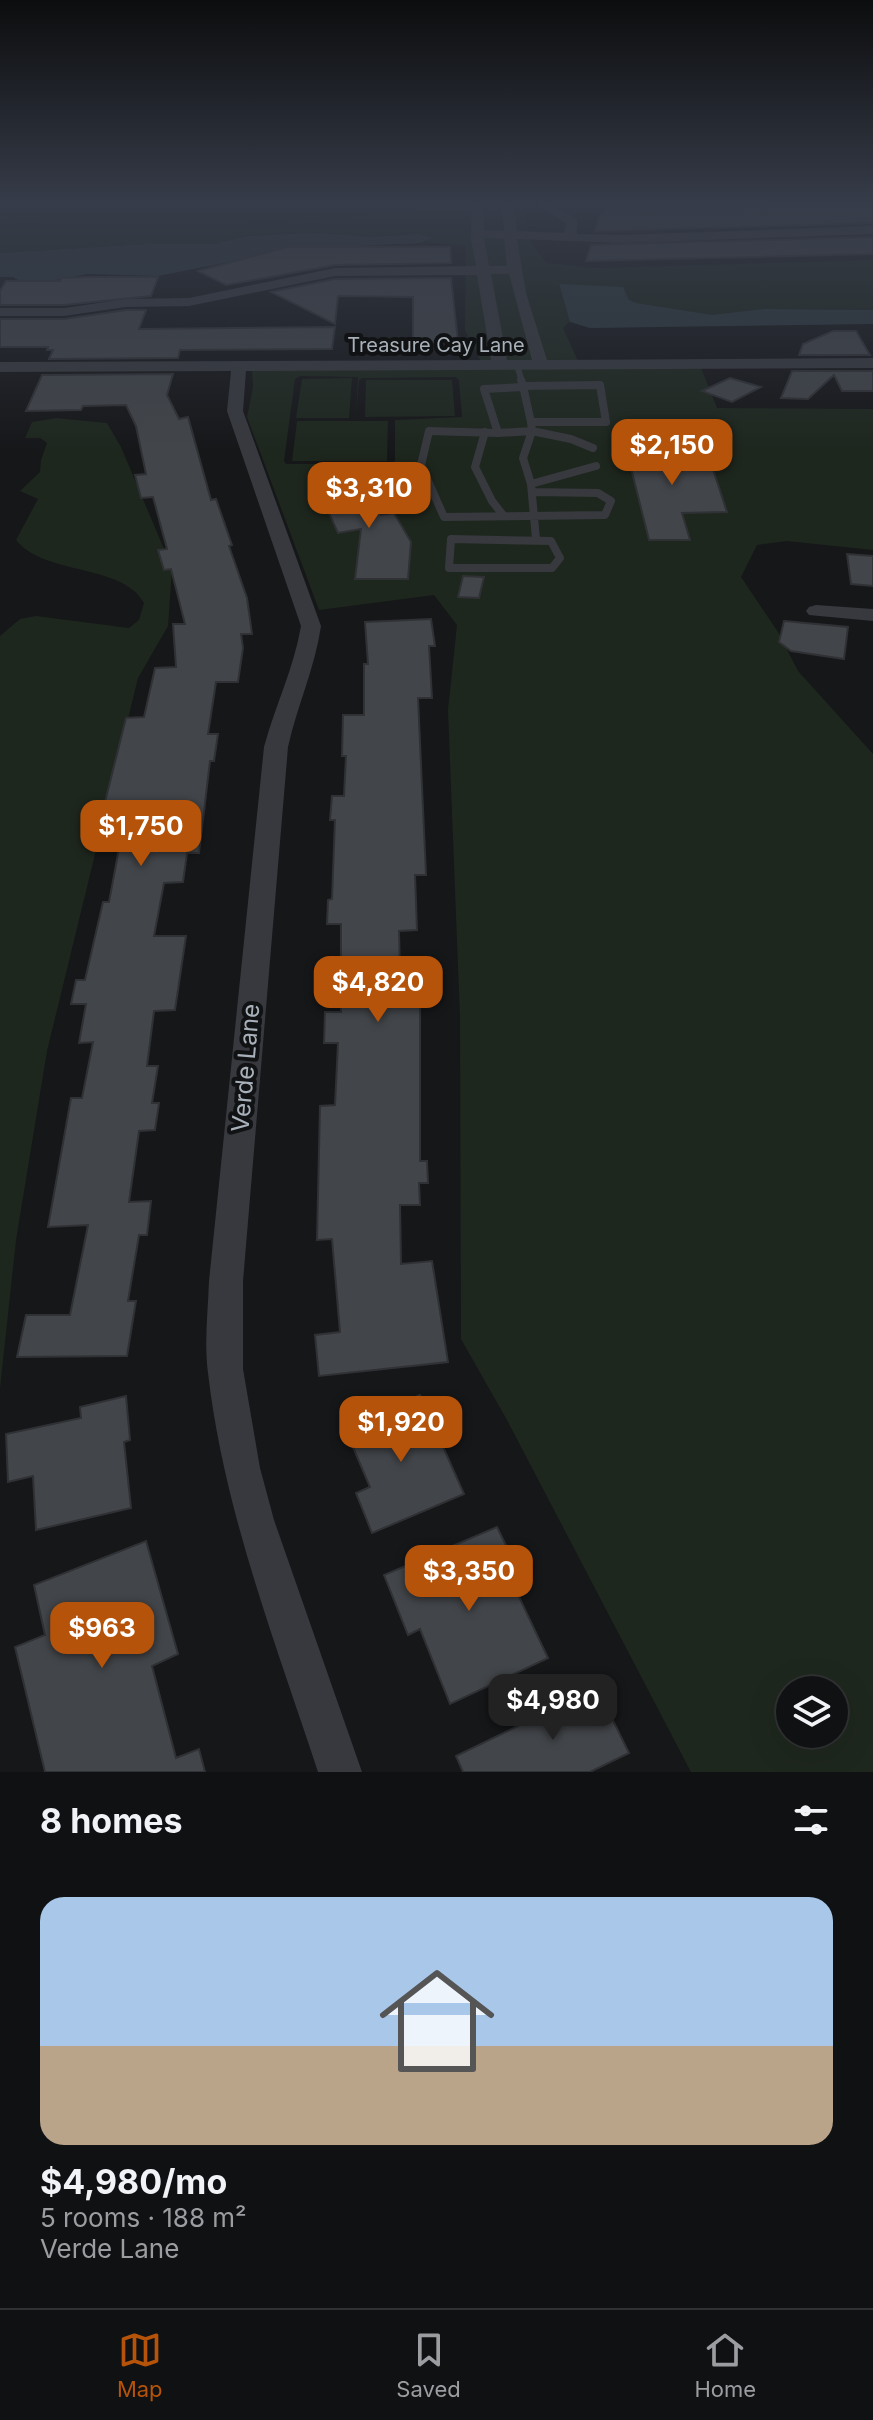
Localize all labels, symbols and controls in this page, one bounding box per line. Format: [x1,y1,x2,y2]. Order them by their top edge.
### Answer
street label: Treasure Cay Lane [347,333,525,357]
pin: $2,150 [607,419,737,487]
text: $2,150 [629,429,715,460]
pin: $3,310 [304,462,434,530]
text: $3,310 [326,472,412,503]
pin: $1,750 [76,800,206,868]
text: $1,750 [98,810,184,841]
pin: $4,820 [313,956,443,1024]
text: $4,820 [332,966,424,997]
street label: Verde Lane [225,1003,266,1133]
pin: $1,920 [336,1396,466,1464]
text: $1,920 [357,1406,445,1437]
pin: $3,350 [404,1545,534,1613]
text: $3,350 [423,1555,515,1586]
pin: $963 [55,1602,149,1670]
text: $963 [68,1612,136,1643]
pin: $4,980 [488,1674,618,1742]
map controls [776,1676,848,1748]
button: layers [776,1676,848,1748]
text: $4,980 [506,1684,600,1715]
icon: filters [789,1798,833,1842]
text: 8 homes [40,1800,183,1841]
icon: home [365,1949,509,2093]
text: $4,980/mo [40,2161,227,2202]
text: 5 rooms · 188 m² [40,2202,247,2233]
text: Verde Lane [40,2233,179,2264]
tab: Map [117,2328,163,2402]
tab: Saved [396,2328,461,2402]
tab: Home [694,2328,756,2402]

